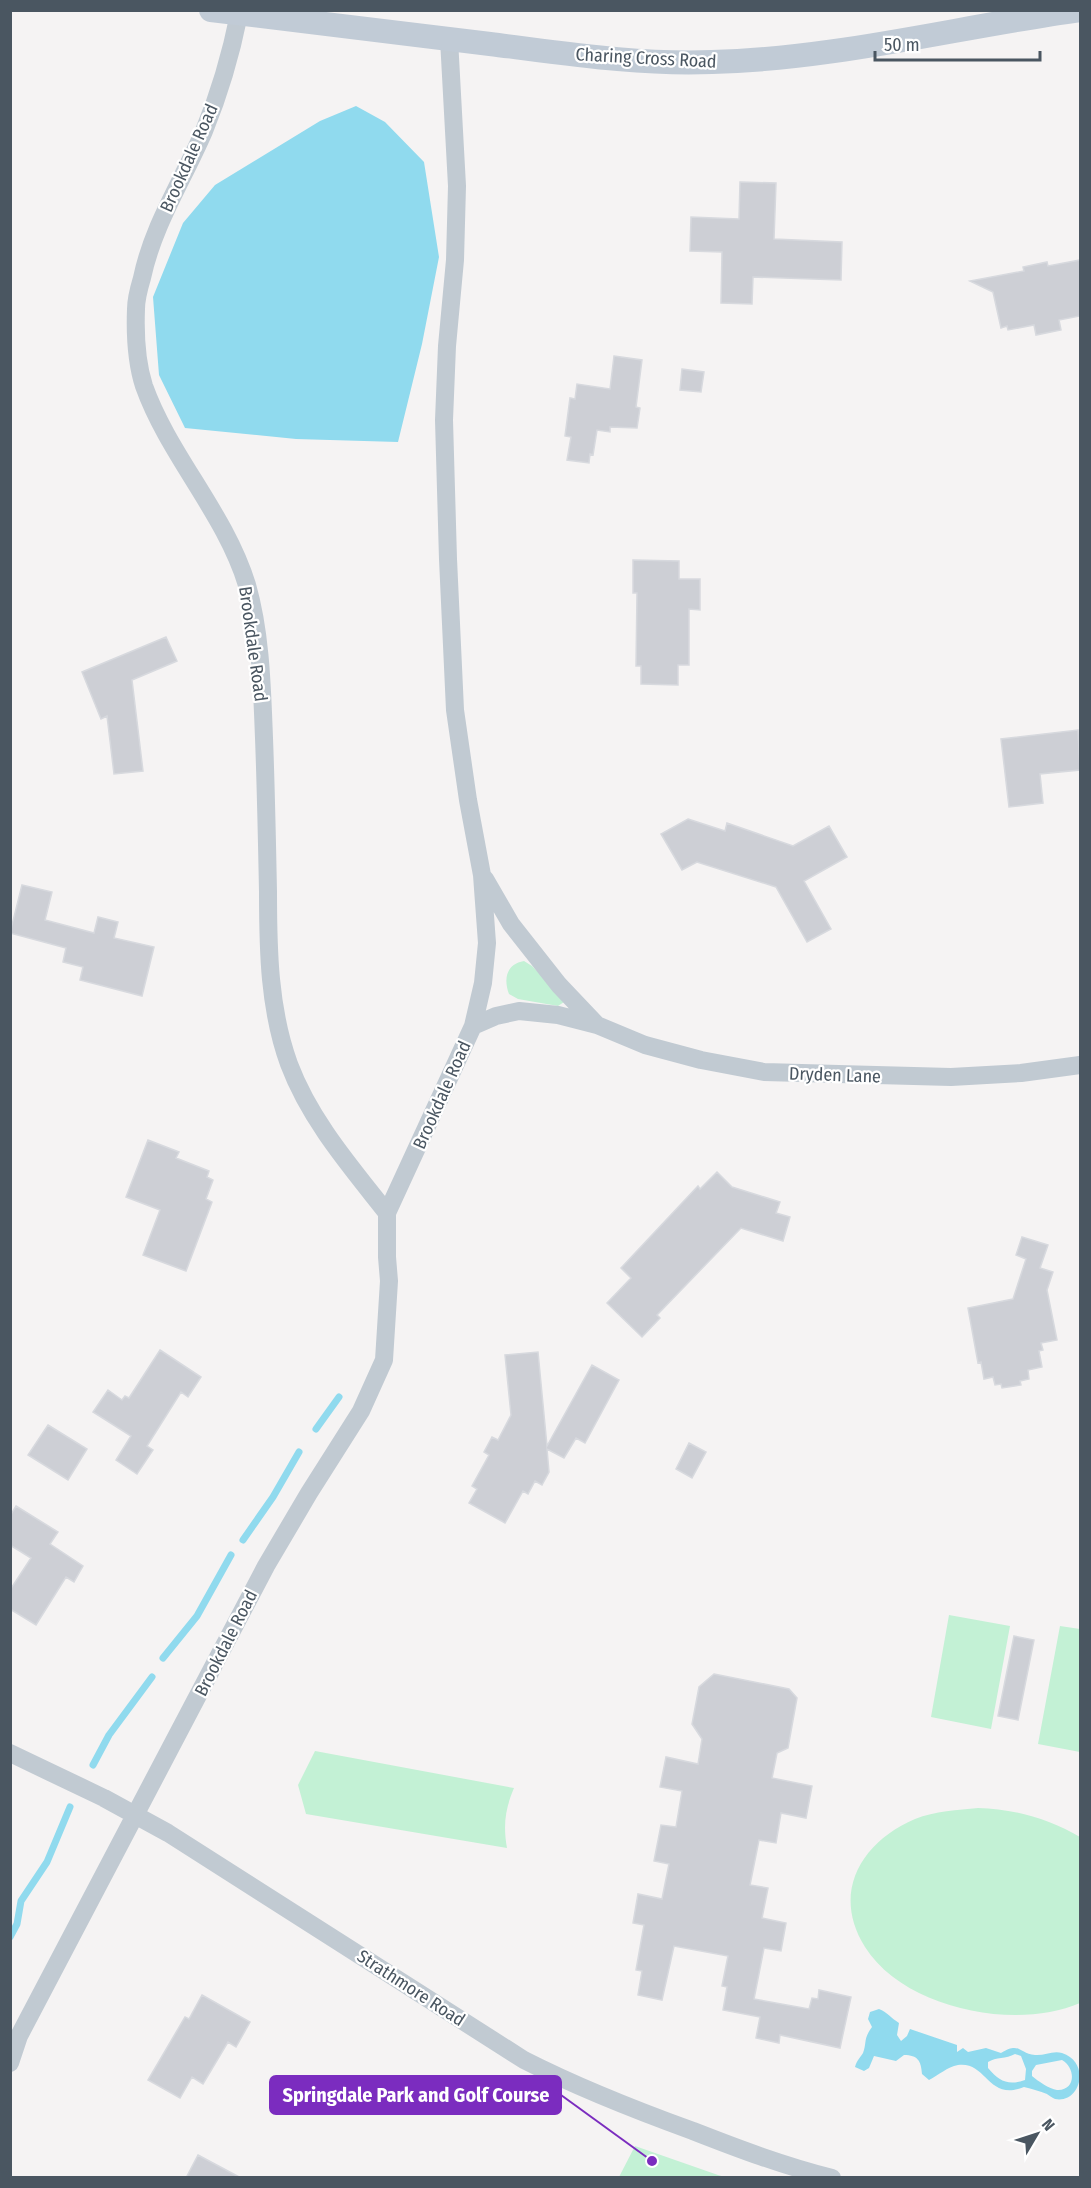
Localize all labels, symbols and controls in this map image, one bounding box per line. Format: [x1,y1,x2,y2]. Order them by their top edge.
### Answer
scale bar [875,24,1040,62]
text: 50 m [884,34,920,56]
street label: Charing Cross Road [575,43,717,73]
street label: Brookdale Road [155,100,223,216]
street label: Brookdale Road [234,585,272,703]
street label: Brookdale Road [408,1037,476,1153]
street label: Dryden Lane [789,1062,881,1088]
street label: Brookdale Road [190,1586,262,1700]
street label: Strathmore Road [353,1945,469,2031]
callout: Springdale Park and Golf Course [270,2076,561,2114]
text: Springdale Park and Golf Course [283,2083,549,2107]
north arrow [1007,2104,1067,2164]
text: N [1038,2115,1059,2135]

